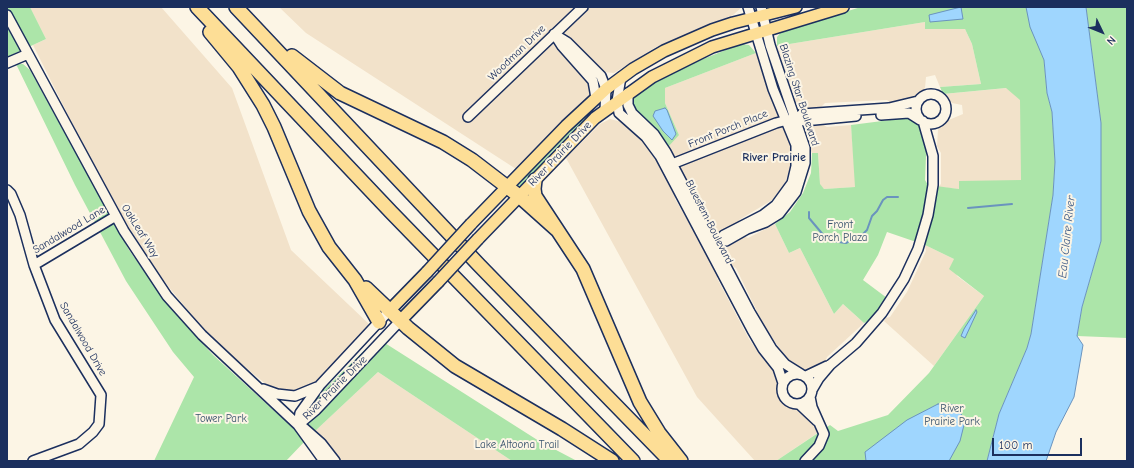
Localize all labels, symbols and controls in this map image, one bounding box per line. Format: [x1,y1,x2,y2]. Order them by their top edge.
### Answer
north arrow [1082,12,1122,52]
street label: Woodman Drive [486,22,548,84]
text: N [1104,33,1118,48]
street label: Blazing Star Boulevard [776,42,822,148]
street label: Front Porch Place [686,107,770,151]
street label: River Prairie Drive [526,119,594,189]
district label: River Prairie [742,151,806,165]
street label: Bluestem Boulevard [682,178,736,266]
water label: Eau Claire River [1056,195,1078,279]
street label: OakLeaf Way [118,202,162,260]
street label: Sandalwood Lane [31,203,107,257]
park label: Front Porch Plaza [813,218,867,244]
street label: Sandalwood Drive [57,300,109,378]
street label: River Prairie Drive [300,353,370,423]
park label: River Prairie Park [924,402,980,428]
park label: Tower Park [195,412,247,426]
scale bar [994,430,1084,456]
park label: Lake Altoona Trail [475,438,559,452]
text: 100 m [999,438,1032,452]

